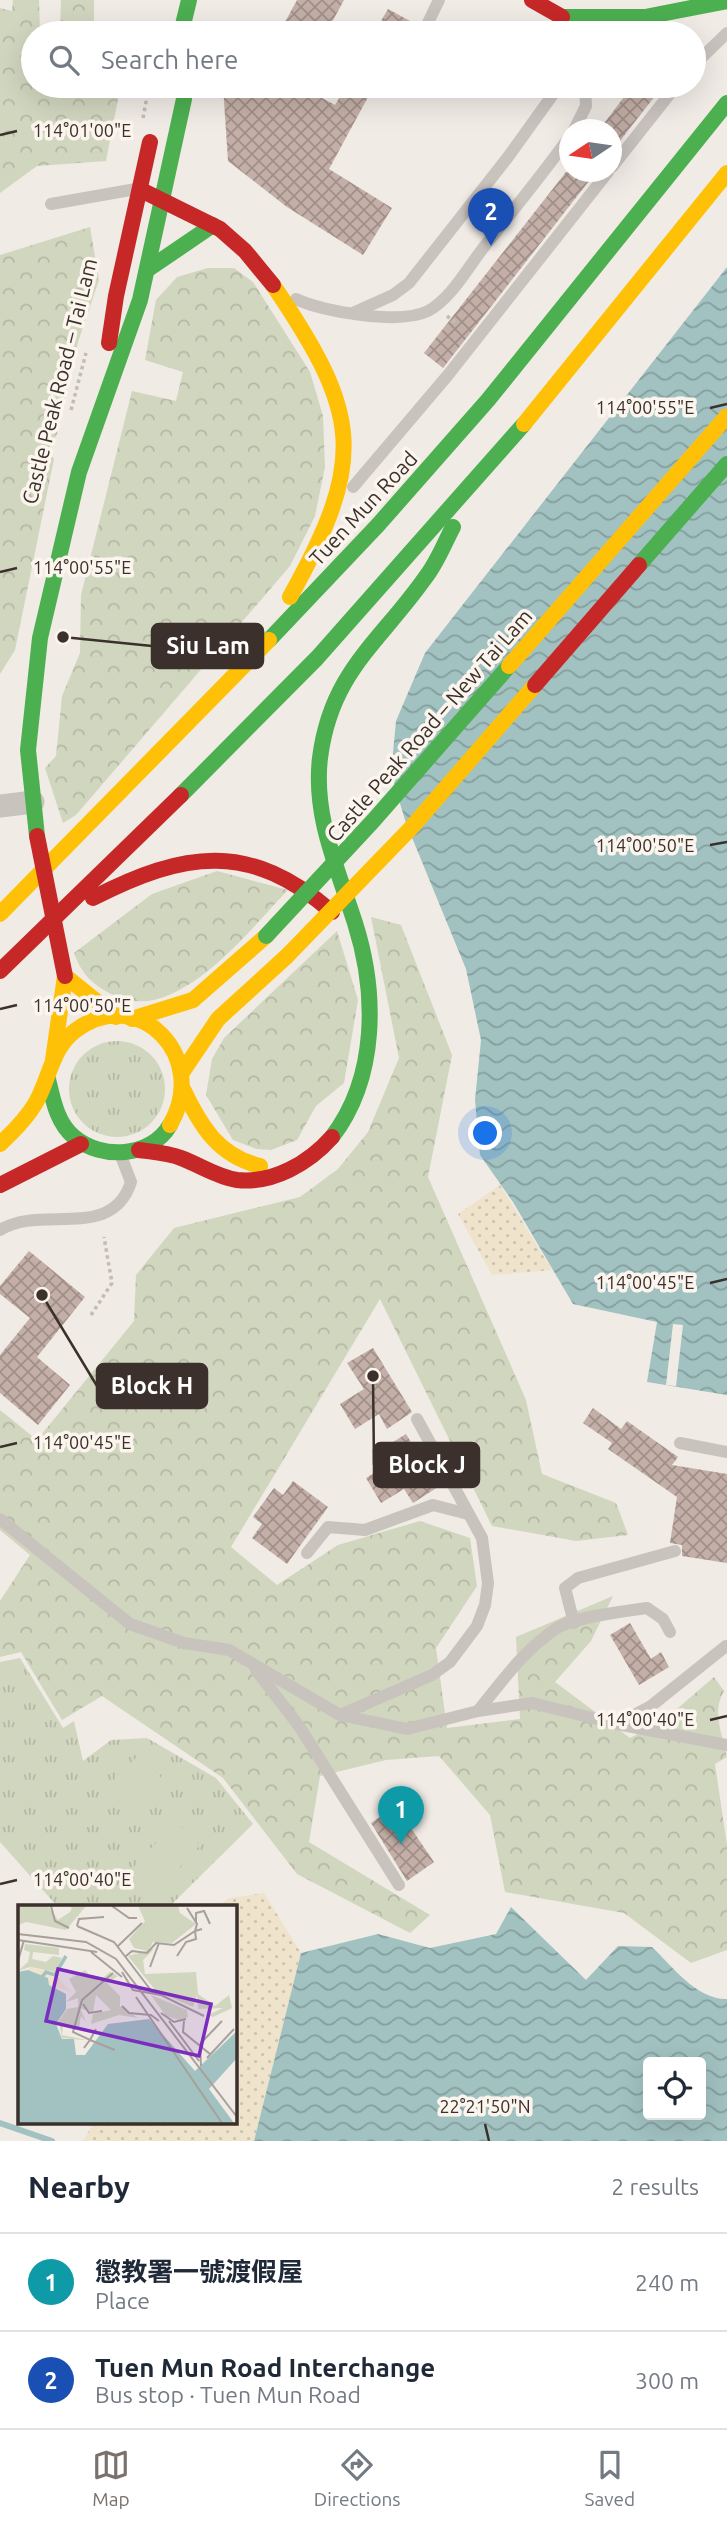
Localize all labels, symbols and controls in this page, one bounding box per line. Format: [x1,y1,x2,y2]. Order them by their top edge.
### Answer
search box [21,21,706,98]
icon: search [45,41,83,79]
text: Search here [101,45,238,74]
north arrow [559,119,622,182]
text: 114°01'00"E [33,120,131,140]
pin: 2 [468,188,514,246]
street label: Castle Peak Road – Tai Lam [17,256,101,506]
text: 114°00'55"E [596,397,694,417]
street label: Tuen Mun Road [304,446,422,570]
text: 114°00'55"E [33,557,131,577]
street label: Castle Peak Road – New Tai Lam [321,604,537,846]
callout: Siu Lam [152,624,263,668]
text: Siu Lam [166,633,250,658]
text: 114°00'50"E [596,835,694,855]
text: 114°00'50"E [33,995,131,1015]
your location [468,1116,502,1150]
text: 114°00'45"E [596,1272,694,1292]
callout: Block H [97,1364,207,1408]
text: Block H [111,1373,193,1398]
text: 114°00'45"E [33,1432,131,1452]
callout: Block J [374,1443,479,1487]
text: Block J [388,1452,466,1477]
text: 114°00'40"E [596,1709,694,1729]
pin: 1 [378,1786,424,1844]
text: 114°00'40"E [33,1869,131,1889]
inset map [18,1905,236,2124]
map controls [643,2057,706,2120]
button: locate [643,2057,706,2120]
text: 22°21'50"N [439,2096,531,2116]
text: Nearby [28,2170,130,2204]
text: 2 results [611,2174,699,2199]
text: 懲教署一號渡假屋 [95,2257,303,2286]
text: 1 [45,2270,57,2295]
text: 240 m [635,2270,699,2295]
text: Place [95,2288,150,2313]
text: Tuen Mun Road Interchange [95,2353,435,2382]
text: 2 [45,2368,57,2393]
text: 300 m [635,2368,699,2393]
text: Bus stop · Tuen Mun Road [95,2382,361,2407]
tab: Map [92,2446,130,2510]
tab: Directions [314,2446,401,2510]
tab: Saved [584,2446,635,2510]

